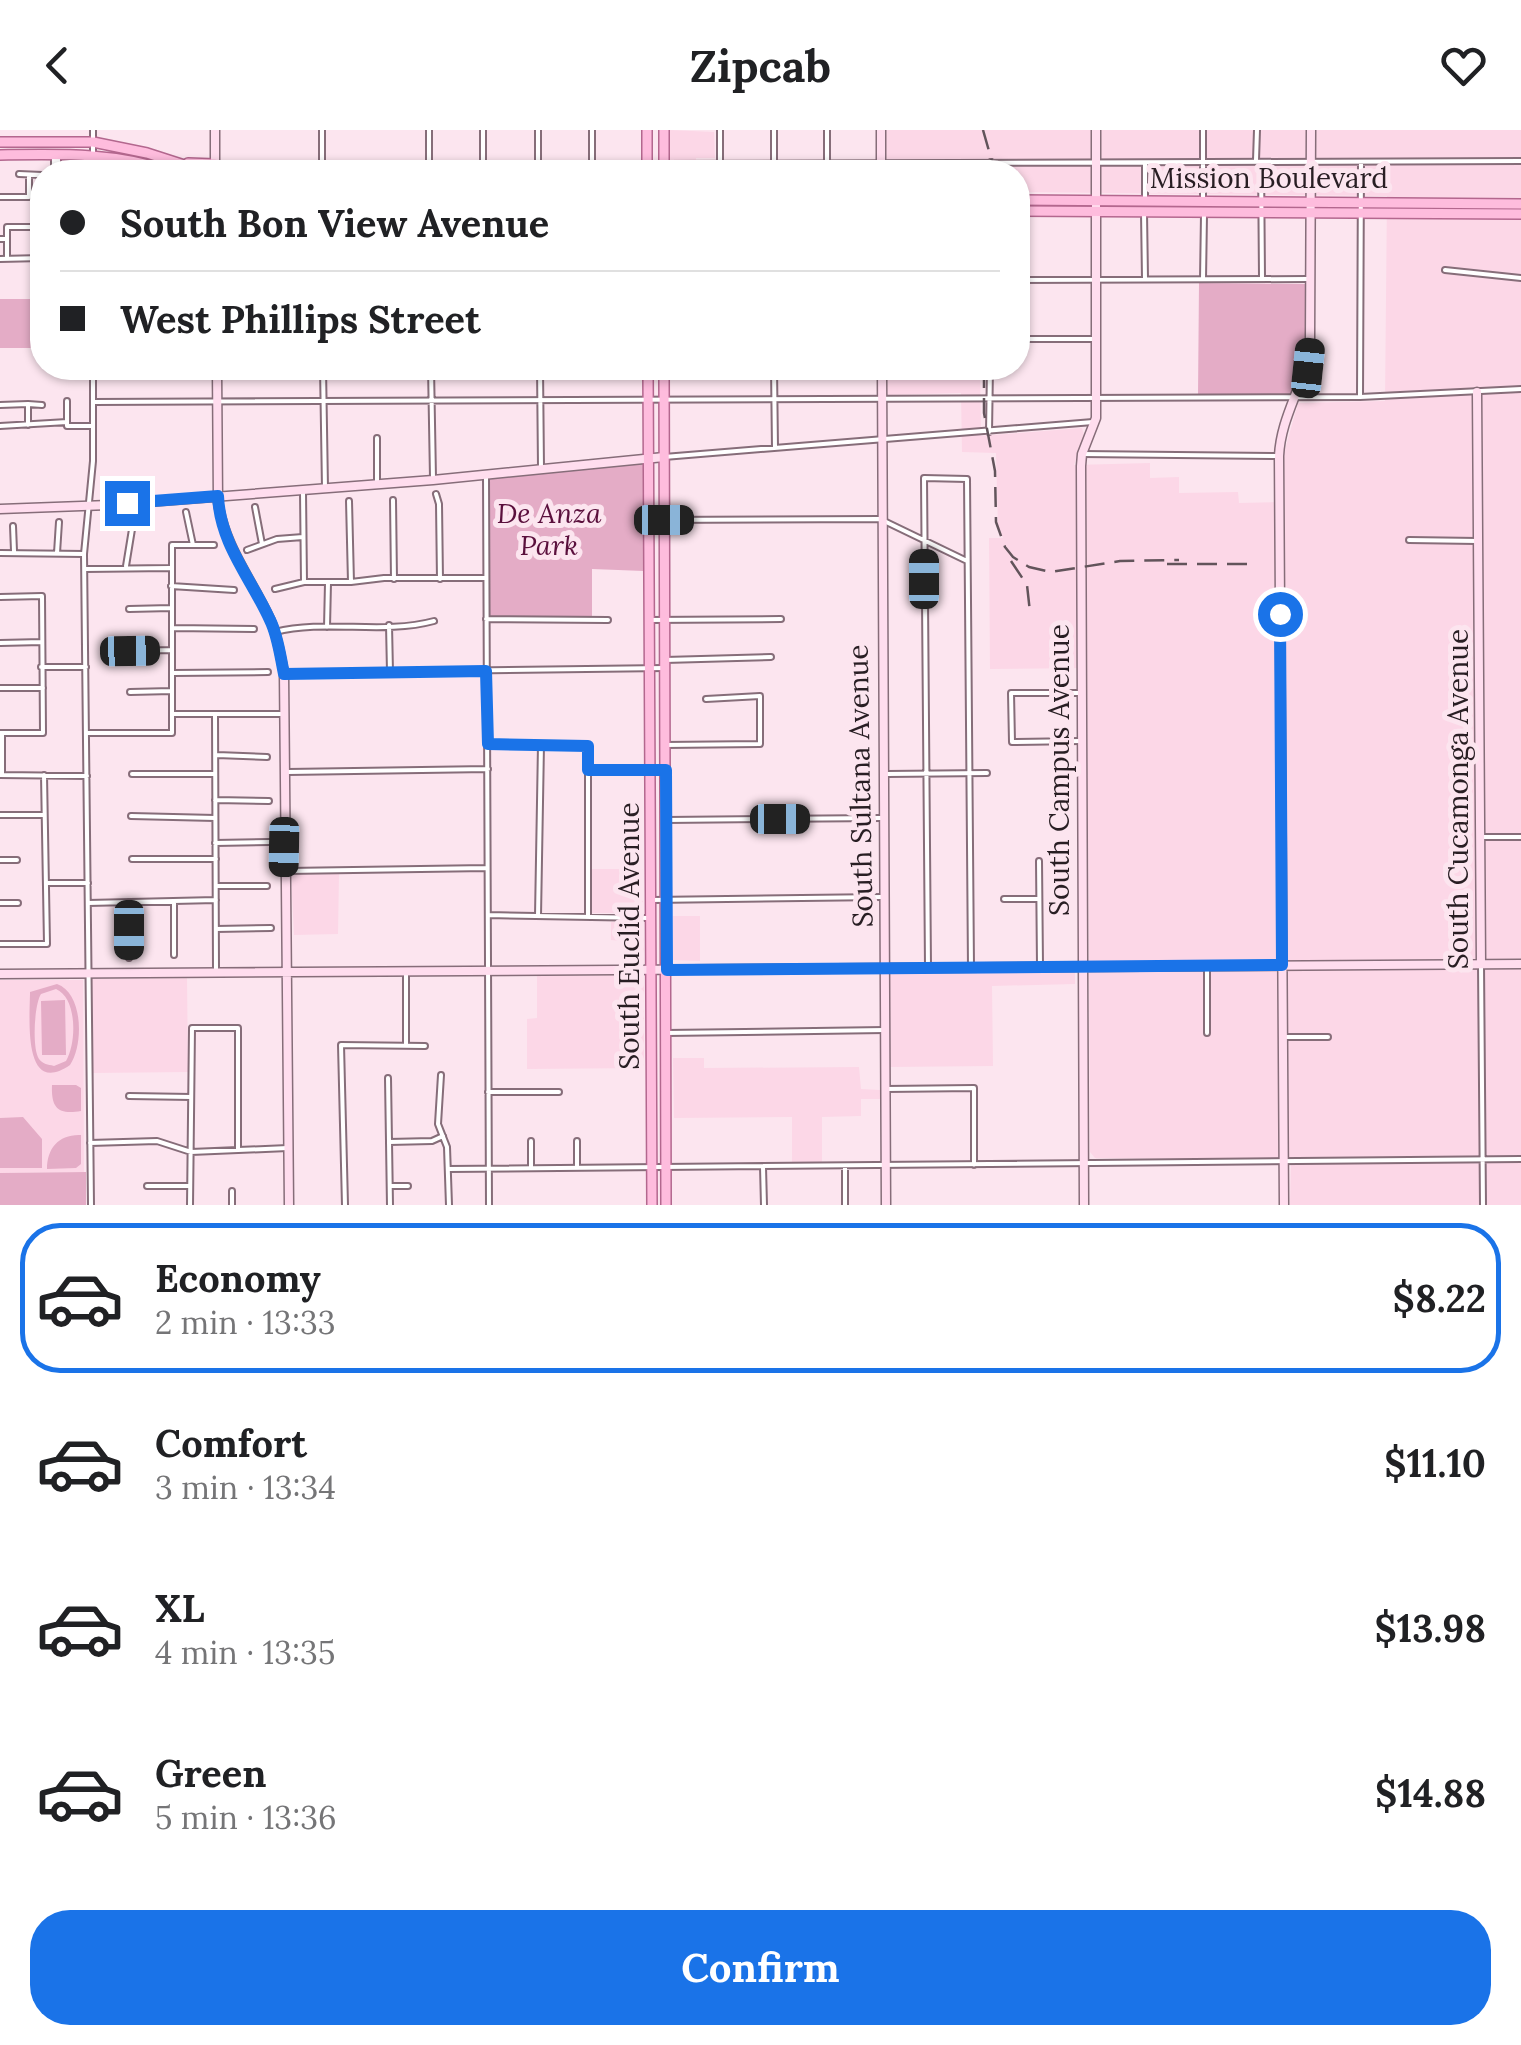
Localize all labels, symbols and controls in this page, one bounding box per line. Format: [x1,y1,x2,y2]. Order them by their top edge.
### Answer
text: Zipcab [690,37,831,94]
icon: back [30,38,85,93]
icon: heart [1436,38,1491,93]
street label: Mission Boulevard [1150,160,1388,196]
text: South Bon View Avenue [120,199,549,247]
text: West Phillips Street [120,295,481,343]
car [1290,337,1326,399]
route end [105,481,150,526]
park label: De Anza Park [497,495,602,563]
car [634,505,694,535]
car [909,549,939,609]
route start [1258,592,1303,637]
street label: South Campus Avenue [1041,624,1077,916]
street label: South Cucamonga Avenue [1440,629,1476,969]
car [100,635,160,667]
street label: South Sultana Avenue [840,644,880,928]
street label: South Euclid Avenue [611,802,647,1070]
car [750,804,810,834]
car [268,817,300,877]
car [114,900,144,960]
icon: car [35,1253,125,1343]
text: Economy [155,1254,321,1302]
text: $8.22 [1393,1274,1486,1322]
text: 2 min · 13:33 [155,1302,336,1343]
icon: car [35,1418,125,1508]
text: Comfort [155,1419,307,1467]
text: $11.10 [1384,1439,1486,1487]
text: 3 min · 13:34 [155,1467,336,1508]
icon: car [35,1583,125,1673]
text: XL [155,1584,205,1632]
text: $13.98 [1374,1604,1486,1652]
text: 4 min · 13:35 [155,1632,335,1673]
icon: car [35,1748,125,1838]
text: Green [155,1749,267,1797]
text: $14.88 [1375,1769,1486,1817]
text: 5 min · 13:36 [155,1797,337,1838]
button: Confirm [30,1910,1491,2025]

